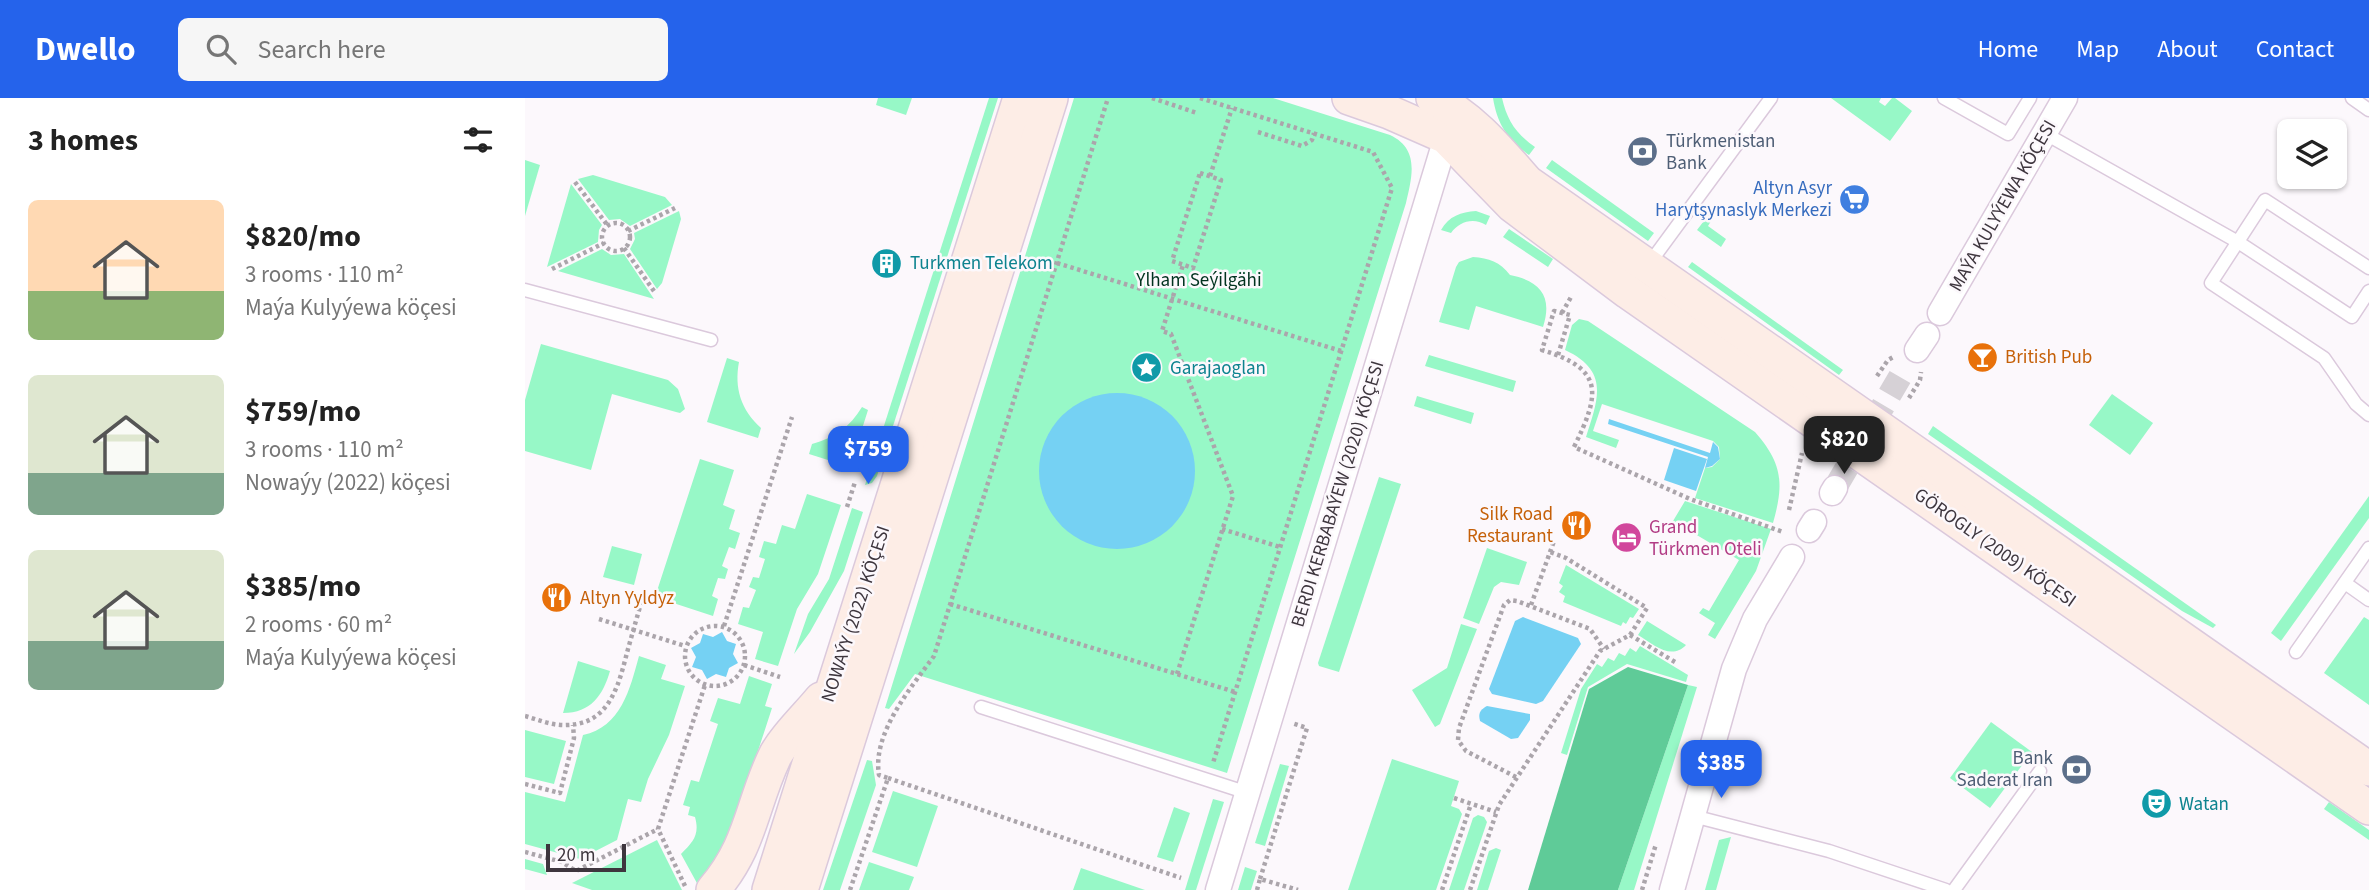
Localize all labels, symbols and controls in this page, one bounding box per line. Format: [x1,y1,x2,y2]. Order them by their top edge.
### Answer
search box [178,18,668,81]
text: Dwello [35,26,136,73]
icon: search [202,30,240,68]
text: Search here [258,31,386,68]
text: Home [1978,32,2038,67]
text: Map [2076,32,2119,67]
text: About [2157,32,2218,67]
text: Contact [2256,32,2334,67]
street label: MAÝA KULYÝEWA KÖÇESI [1943,115,2063,297]
text: 3 homes [28,119,138,162]
map controls [2277,119,2347,189]
button: layers [2277,119,2347,189]
icon: filters [459,121,497,159]
place label: Türkmenistan Bank [1666,128,1775,177]
bank icon: Türkmenistan Bank [1626,135,1660,169]
place label: Altyn Asyr Harytşynaslyk Merkezi [1655,175,1832,224]
supermarket icon: Altyn Asyr Harytşynaslyk Merkezi [1838,182,1872,216]
text: $820/mo [245,215,361,258]
icon: home [84,228,168,312]
building icon: Turkmen Telekom [870,246,904,280]
place label: Turkmen Telekom [910,250,1053,277]
text: 3 rooms · 110 m² [245,258,404,291]
park label: Ylham Seýilgähi [1135,267,1262,294]
text: Maýa Kulyýewa köçesi [245,291,457,324]
bar icon: British Pub [1965,340,1999,374]
place label: British Pub [2005,344,2092,371]
place icon: Garajaoglan [1130,351,1164,385]
place label: Garajaoglan [1170,355,1266,382]
street label: BERDI KERBABAÝEW (2020) KÖÇESI [1285,358,1391,630]
text: $759/mo [245,390,361,433]
icon: home [84,403,168,487]
pin: $820 [1803,416,1885,476]
text: $820 [1820,422,1868,455]
pin: $759 [827,426,909,486]
text: $759 [844,432,892,465]
text: 3 rooms · 110 m² [245,433,404,466]
text: Nowaýy (2022) köçesi [245,466,451,499]
street label: GÖROGLY (2009) KÖÇESI [1908,482,2082,614]
place label: Silk Road Restaurant [1467,501,1554,550]
restaurant icon: Silk Road Restaurant [1559,508,1593,542]
place label: Grand Türkmen Oteli [1649,514,1762,563]
hotel icon: Grand Türkmen Oteli [1609,521,1643,555]
street label: NOWAÝY (2022) KÖÇESI [815,522,897,706]
text: $385/mo [245,565,361,608]
icon: home [84,578,168,662]
restaurant icon: Altyn Yyldyz [540,581,574,615]
place label: Altyn Yyldyz [580,585,674,612]
text: 2 rooms · 60 m² [245,608,392,641]
text: Maýa Kulyýewa köçesi [245,641,457,674]
pin: $385 [1680,740,1762,800]
place label: Bank Saderat Iran [1957,745,2054,794]
text: $385 [1697,746,1745,779]
bank icon: Bank Saderat Iran [2059,752,2093,786]
theatre icon: Watan [2139,787,2173,821]
place label: Watan [2179,791,2229,818]
scale bar [546,841,627,873]
text: 20 m [557,842,595,869]

